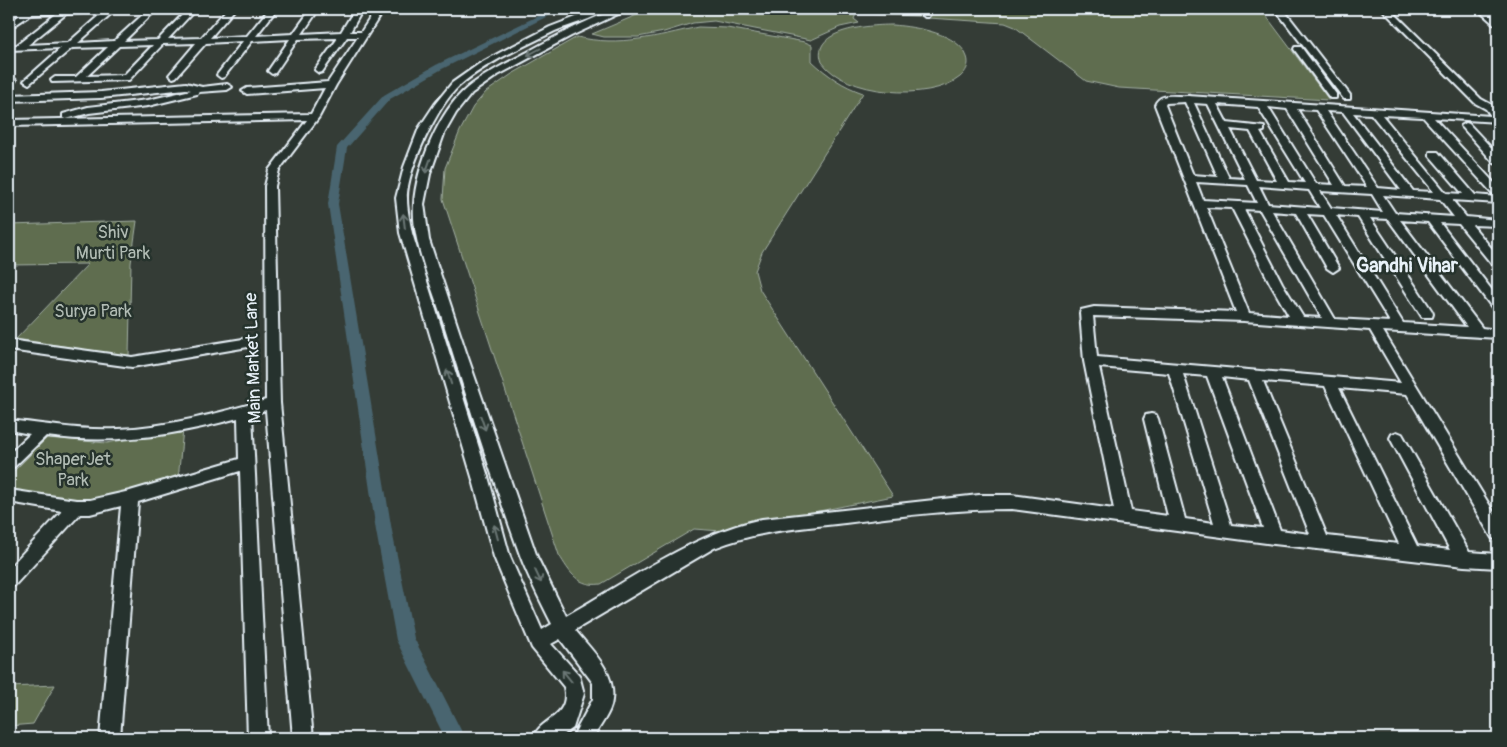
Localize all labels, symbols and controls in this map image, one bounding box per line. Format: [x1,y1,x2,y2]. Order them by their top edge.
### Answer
one-way arrow [526,47,541,57]
one-way arrow [423,158,432,174]
one-way arrow [399,213,409,229]
park label: Shiv Murti Park [76,221,151,265]
district label: Gandhi Vihar [1356,253,1459,278]
street label: Main Market Lane [239,292,267,424]
park label: Surya Park [54,300,132,323]
one-way arrow [443,369,453,385]
one-way arrow [479,415,488,430]
park label: ShaperJet Park [35,448,112,492]
one-way arrow [490,525,500,541]
one-way arrow [534,568,543,583]
one-way arrow [561,670,572,683]

